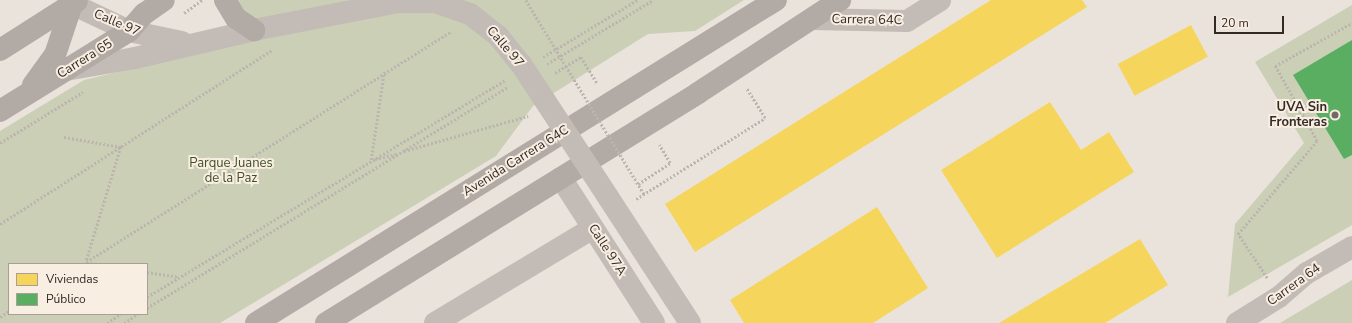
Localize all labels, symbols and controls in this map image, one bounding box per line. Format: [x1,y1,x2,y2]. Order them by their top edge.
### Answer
street label: Calle 97 [91,6,143,40]
scale bar [1216,8,1286,34]
street label: Carrera 64C [832,12,902,28]
text: 20 m [1221,15,1249,31]
street label: Calle 97 [483,23,527,71]
street label: Carrera 65 [55,36,115,82]
place label: UVA Sin Fronteras [1269,100,1327,131]
marker: UVA Sin Fronteras [1330,110,1340,120]
street label: Avenida Carrera 64C [460,122,572,200]
park label: Parque Juanes de la Paz [189,156,273,187]
street label: Calle 97A [585,221,629,279]
street label: Carrera 64 [1264,260,1324,310]
legend [8,263,148,315]
text: Viviendas [46,271,98,287]
text: Público [46,291,86,307]

